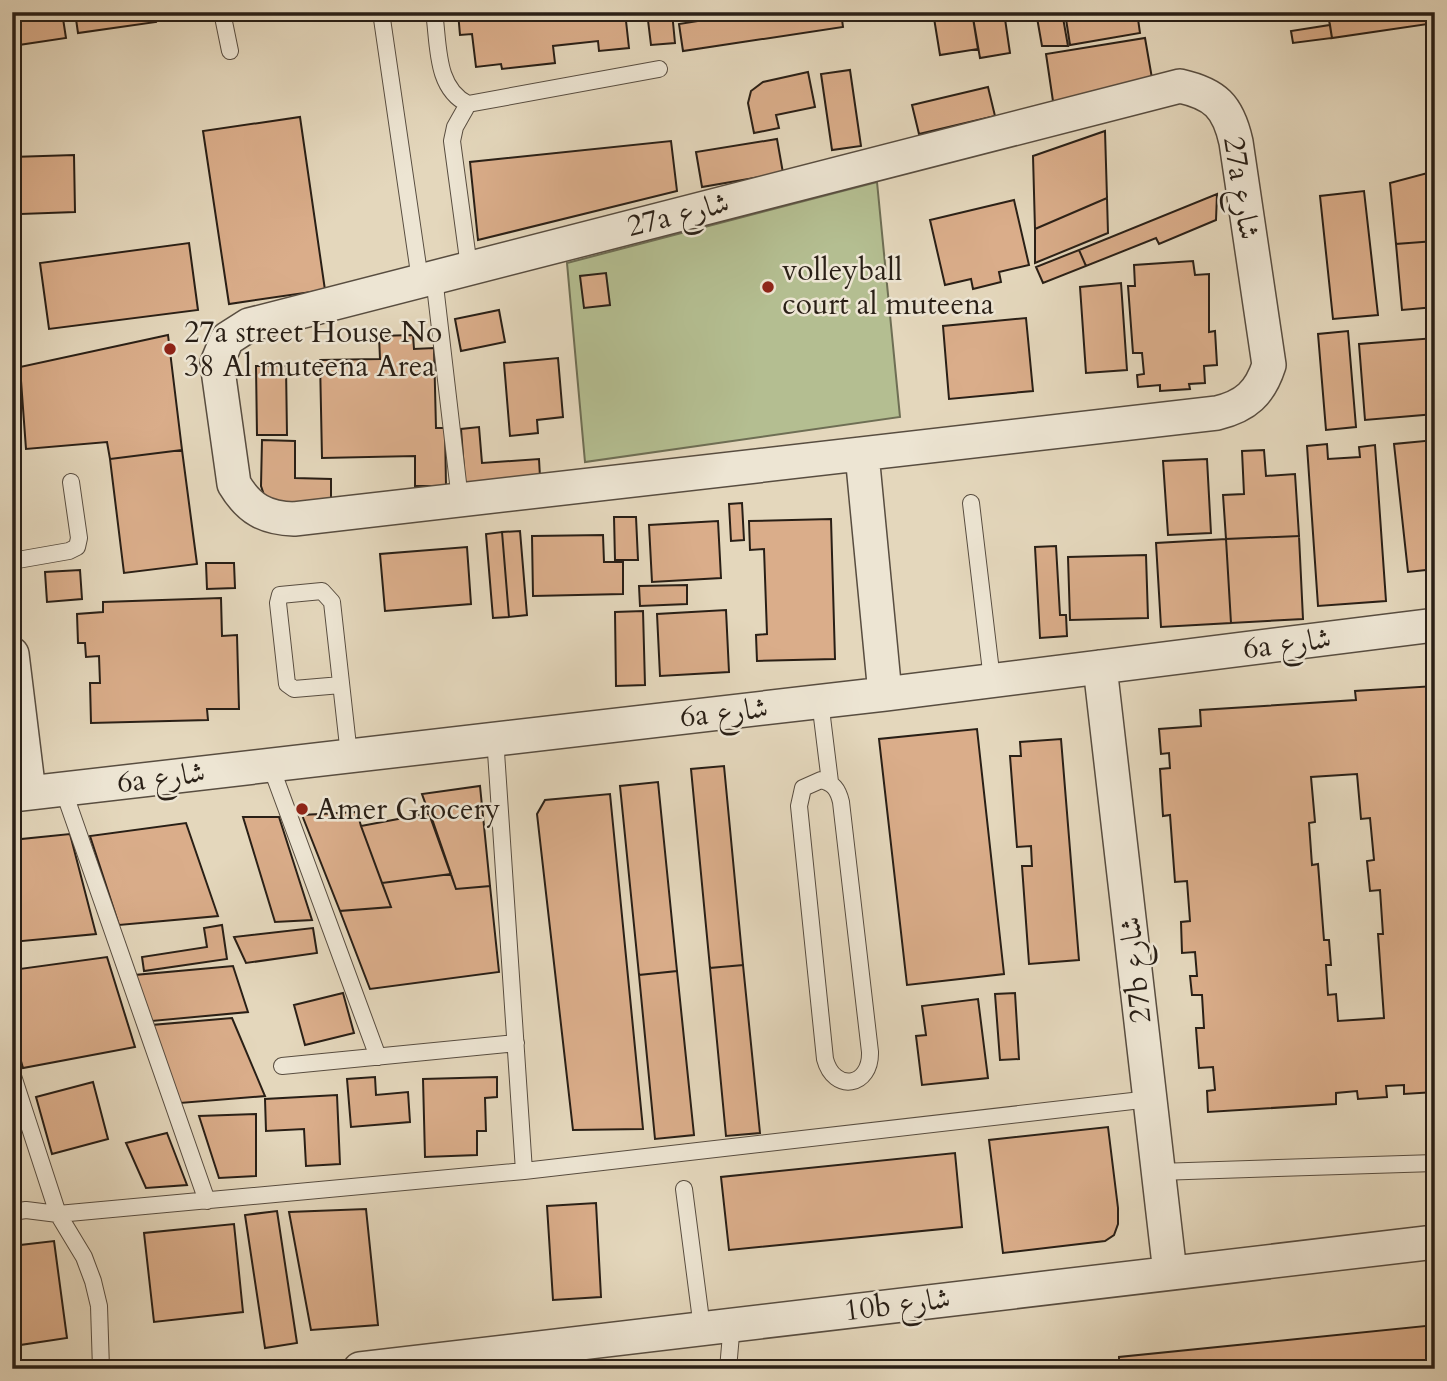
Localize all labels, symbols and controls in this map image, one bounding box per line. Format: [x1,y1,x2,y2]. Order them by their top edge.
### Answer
street label: 27a شارع [1209,134,1270,243]
street label: 27a شارع [623,182,734,251]
place label: volleyball court al muteena [782,250,994,325]
marker: volleyball court al muteena [760,279,776,295]
place label: 27a street House No 38 Al muteena Area [184,312,442,387]
marker: 27a street House No 38 Al muteena Area [162,341,178,357]
street label: 6a شارع [1241,618,1334,673]
street label: 6a شارع [678,687,771,741]
street label: 6a شارع [115,752,208,807]
place label: Amer Grocery [316,789,500,830]
marker: Amer Grocery [294,801,310,817]
street label: 27b شارع [1110,914,1165,1025]
street label: 10b شارع [841,1278,953,1335]

